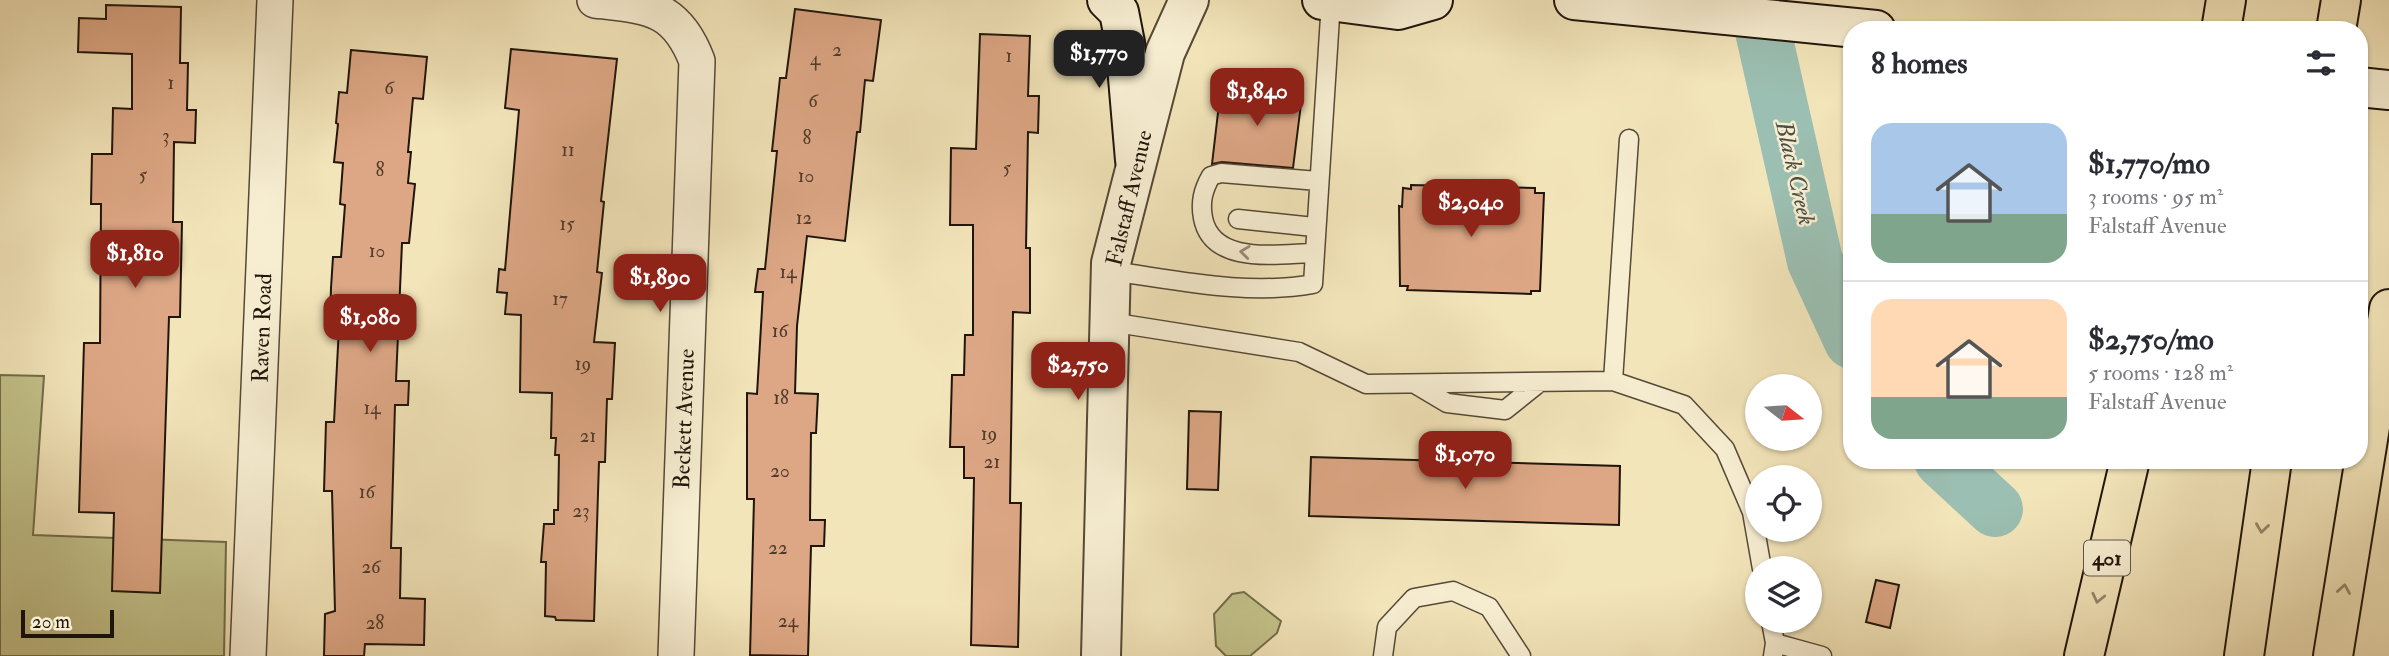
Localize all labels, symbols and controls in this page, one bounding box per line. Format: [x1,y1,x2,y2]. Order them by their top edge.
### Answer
pin: $1,770 [1042,31,1156,90]
house number: 2 [832,38,842,62]
text: $1,770 [1070,38,1128,67]
house number: 1 [1006,44,1012,68]
icon: filters [2302,44,2340,82]
text: 8 homes [1871,45,1968,82]
house number: 4 [810,47,821,71]
pin: $1,840 [1200,68,1314,128]
house number: 1 [168,71,174,95]
house number: 6 [384,76,395,100]
text: $1,840 [1226,76,1288,105]
house number: 6 [808,89,819,113]
water label: Black Creek [1768,117,1822,228]
house number: 3 [162,124,170,148]
house number: 8 [803,126,812,150]
street label: Falstaff Avenue [1099,127,1159,269]
house number: 11 [561,138,575,162]
text: $1,770/mo [2088,145,2210,182]
icon: home [1927,151,2011,235]
house number: 5 [1003,156,1012,180]
house number: 8 [376,158,385,182]
house number: 5 [139,163,148,187]
house number: 10 [798,164,814,188]
pin: $2,040 [1414,180,1528,239]
text: 3 rooms · 95 m² [2088,182,2223,211]
text: $2,040 [1438,187,1504,216]
house number: 12 [796,206,812,230]
text: Falstaff Avenue [2088,211,2227,240]
house number: 15 [559,212,575,236]
pin: $1,810 [78,230,192,290]
text: $1,810 [106,238,164,267]
house number: 10 [369,239,385,263]
one-way arrow [1239,244,1250,259]
pin: $1,890 [603,254,717,314]
house number: 14 [779,260,797,284]
text: $1,890 [629,262,691,291]
street label: Raven Road [246,273,278,383]
house number: 17 [552,287,568,311]
pin: $1,080 [313,294,427,354]
text: $1,080 [339,302,401,331]
house number: 16 [772,319,790,343]
text: $2,750/mo [2088,321,2214,358]
icon: home [1927,327,2011,411]
pin: $2,750 [1021,342,1135,402]
street label: Beckett Avenue [667,348,701,490]
text: $2,750 [1047,350,1109,379]
house number: 19 [575,352,591,376]
text: 5 rooms · 128 m² [2088,358,2233,387]
north arrow [1745,374,1822,452]
map controls [1745,374,1822,633]
house number: 18 [773,386,789,410]
text: Falstaff Avenue [2088,387,2227,416]
house number: 14 [363,396,381,420]
house number: 19 [981,422,997,446]
house number: 21 [580,424,596,448]
pin: $1,070 [1408,432,1522,491]
text: $1,070 [1435,439,1495,468]
house number: 21 [984,450,1000,474]
house number: 20 [770,459,790,483]
button: locate [1745,465,1822,542]
house number: 16 [359,480,377,504]
house number: 23 [573,499,589,523]
one-way arrow [2255,522,2270,534]
house number: 22 [768,536,788,560]
road number: 401 [2084,540,2130,576]
house number: 26 [361,555,382,579]
button: layers [1745,556,1822,633]
one-way arrow [2336,583,2351,595]
one-way arrow [2092,592,2106,604]
scale bar [21,607,114,639]
house number: 24 [778,609,799,633]
text: 20 m [32,610,70,634]
house number: 28 [366,611,384,635]

